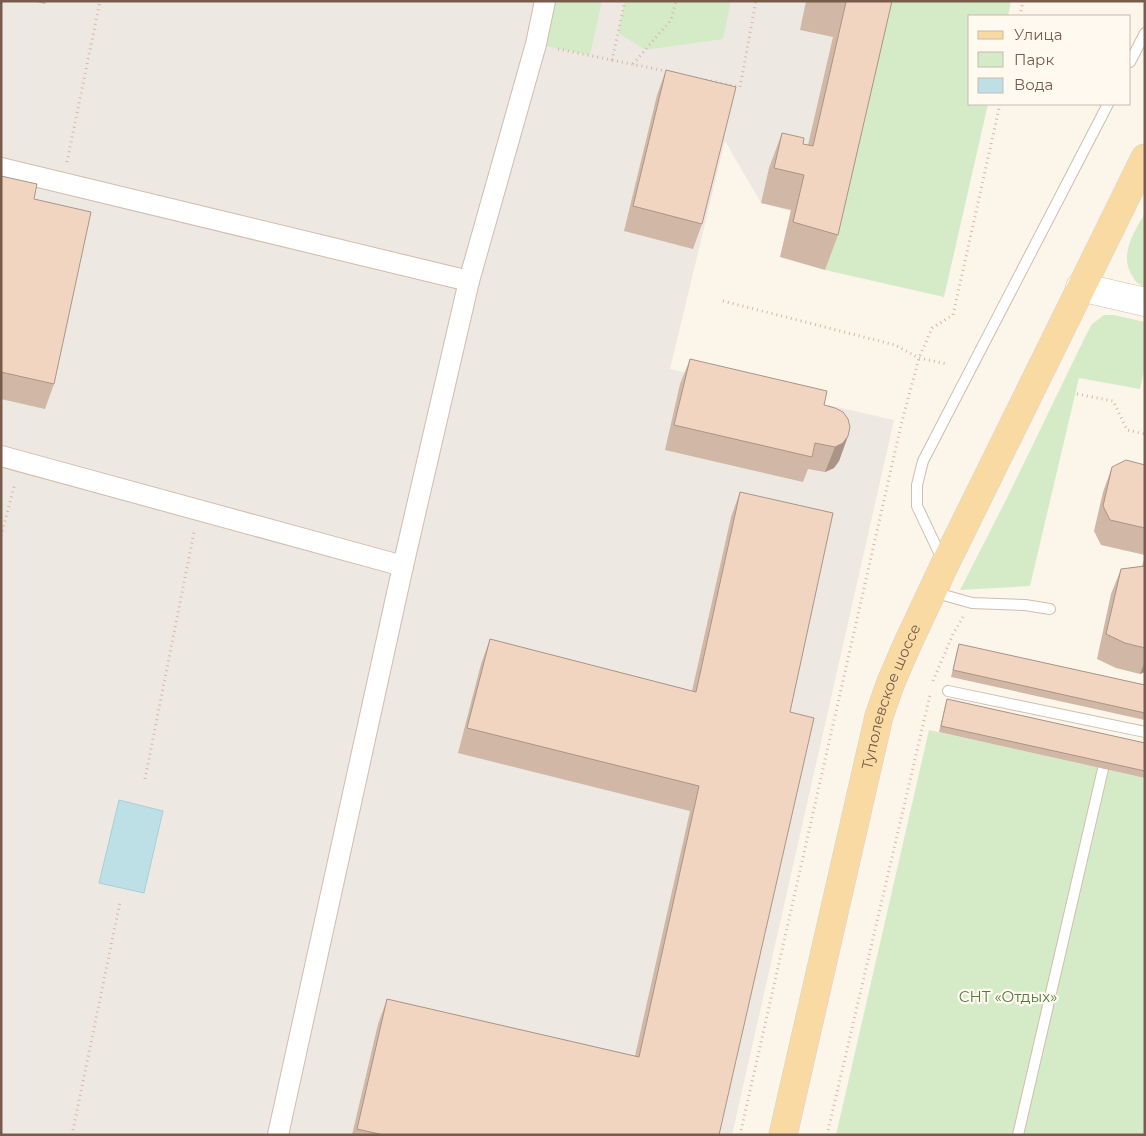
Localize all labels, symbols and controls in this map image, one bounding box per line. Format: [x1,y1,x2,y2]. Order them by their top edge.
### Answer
legend [968,15,1131,105]
text: Улица [1014,25,1062,44]
text: Парк [1014,50,1054,69]
text: Вода [1014,75,1053,94]
street label: Туполевское шоссе [857,620,925,771]
park label: СНТ «Отдых» [959,987,1057,1006]

